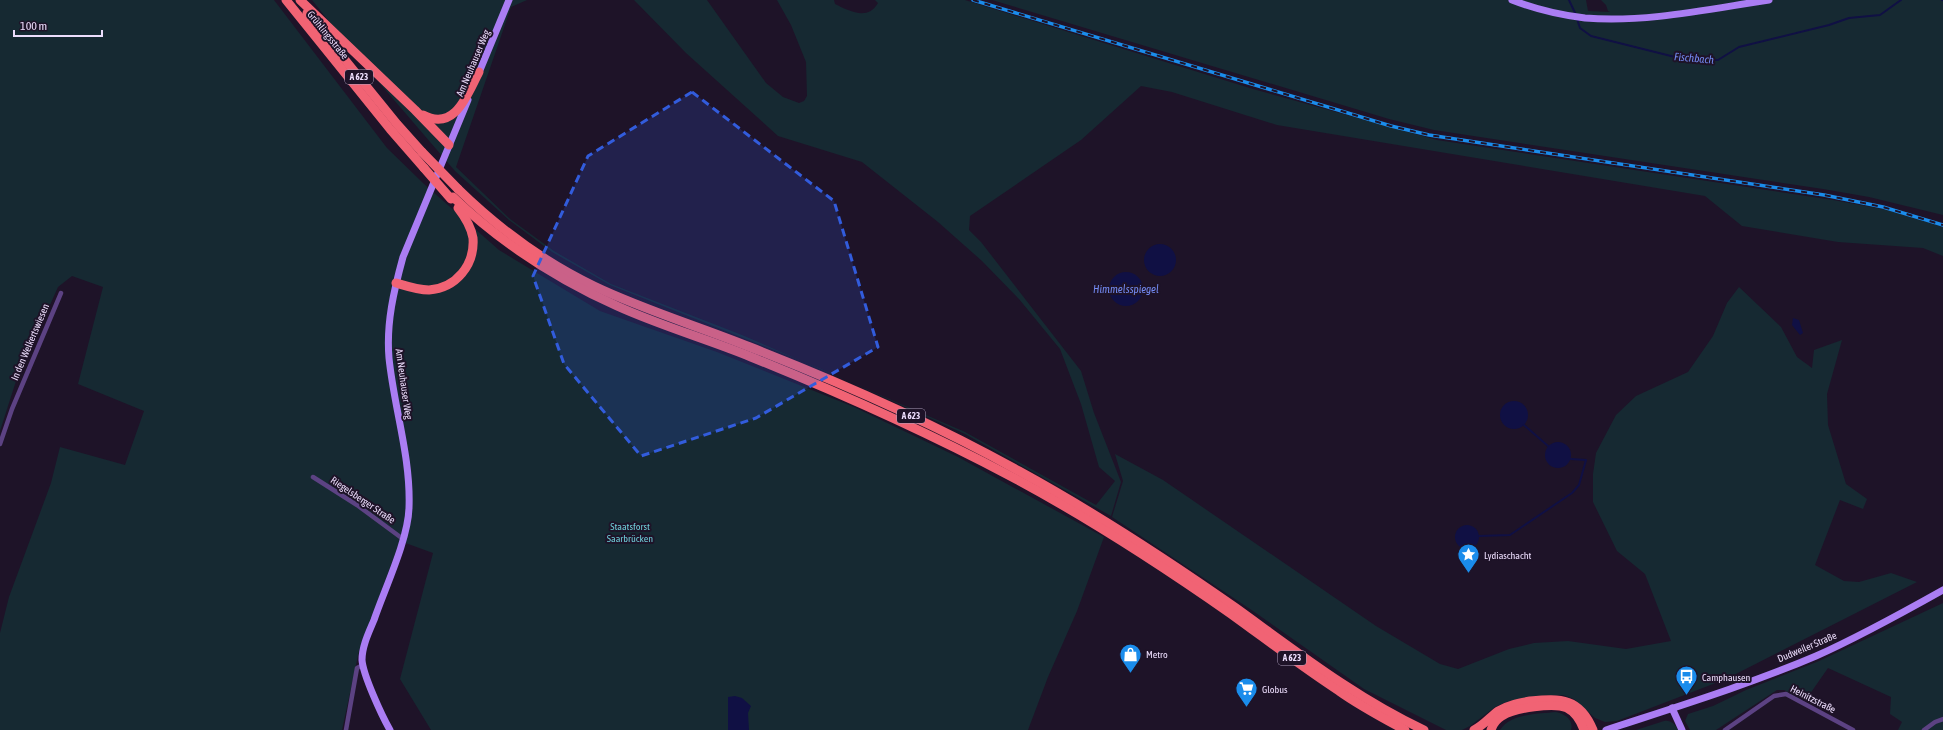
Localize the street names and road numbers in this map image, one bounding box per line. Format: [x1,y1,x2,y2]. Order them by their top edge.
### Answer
street label: Grühlingsstraße [305,9,351,62]
street label: Am Neuhauser Weg [454,27,492,98]
road number: A 623 [345,70,373,84]
street label: In den Welkertswiesen [9,302,51,382]
street label: Am Neuhauser Weg [394,348,415,421]
road number: A 623 [897,409,925,423]
street label: Riegelsberger Straße [329,474,398,526]
street label: Dudweiler Straße [1776,629,1839,664]
road number: A 623 [1278,651,1306,665]
street label: Heinitzstraße [1789,683,1838,715]

